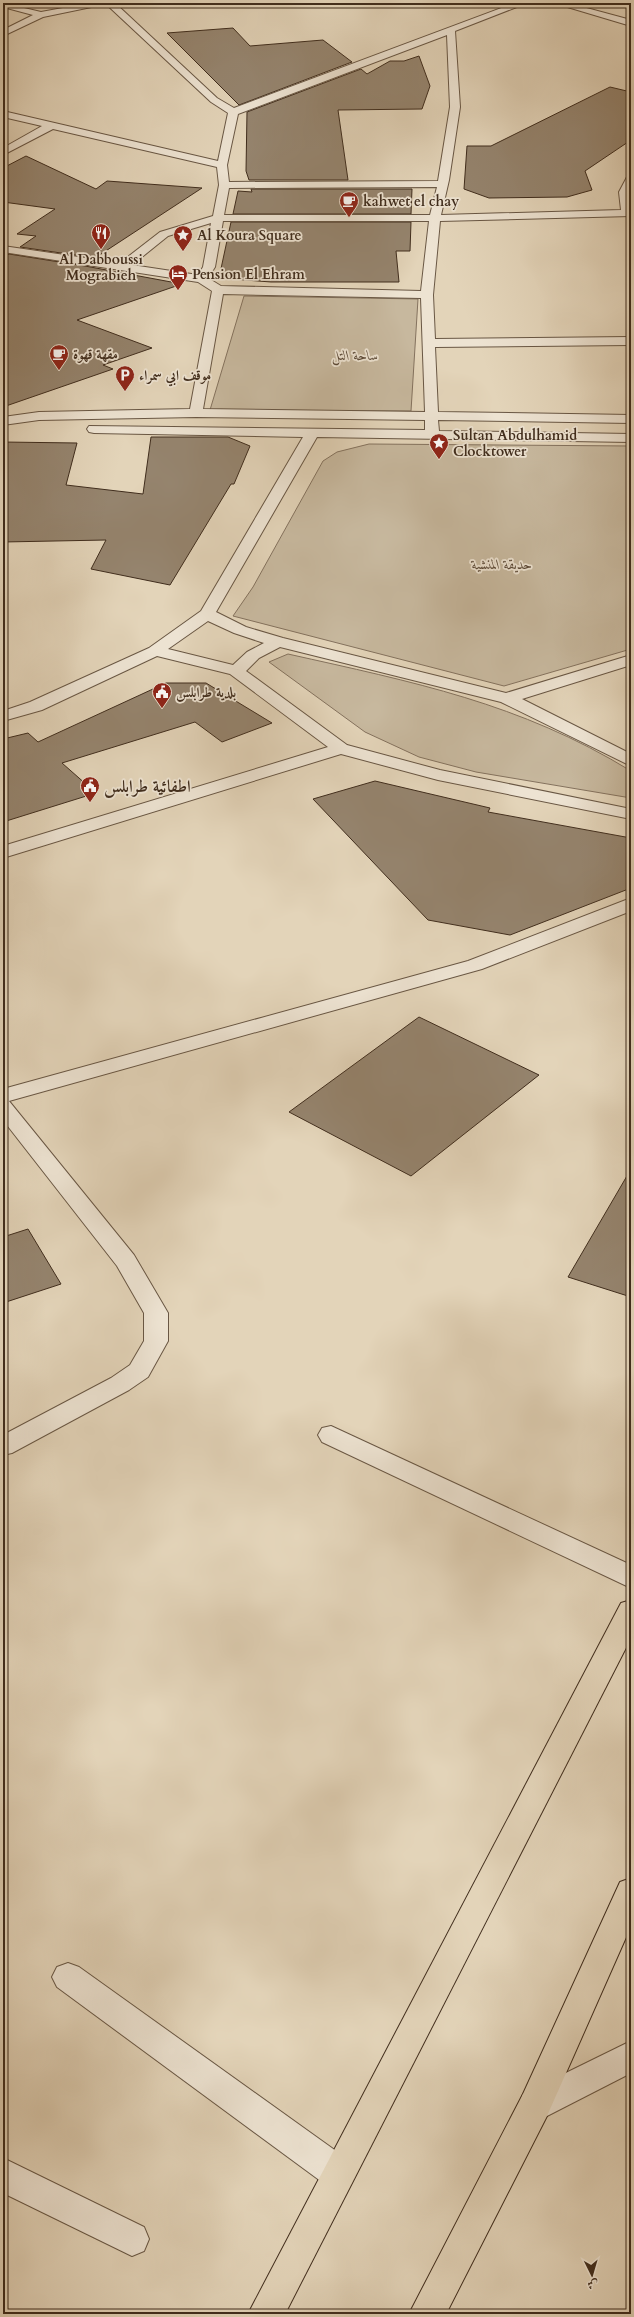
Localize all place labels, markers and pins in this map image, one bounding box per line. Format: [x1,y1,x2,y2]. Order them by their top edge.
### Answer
cafe icon: kahwet el chay [338,190,360,218]
place label: kahwet el chay [363,192,459,211]
restaurant icon: Al Dabboussi Mograbieh [90,222,112,250]
place icon: Al Koura Square [172,224,194,252]
place label: Al Koura Square [197,226,302,245]
place label: Al Dabboussi Mograbieh [59,250,144,285]
hotel icon: Pension El Ehram [167,263,189,291]
place label: Pension El Ehram [192,265,305,284]
cafe icon: مقهة قهوة [48,343,70,371]
place label: مقهة قهوة [73,345,118,364]
parking icon: موقف ابي سمراء [114,364,136,392]
place label: موقف ابي سمراء [139,366,211,387]
place label: Sultan Abdulhamid Clocktower [453,426,577,461]
place icon: Sultan Abdulhamid Clocktower [428,432,450,460]
public building icon: بلدية طرابلس [151,681,173,709]
place label: بلدية طرابلس [176,683,236,702]
public building icon: اطفائية طرابلس [79,775,101,803]
place label: اطفائية طرابلس [104,775,191,798]

